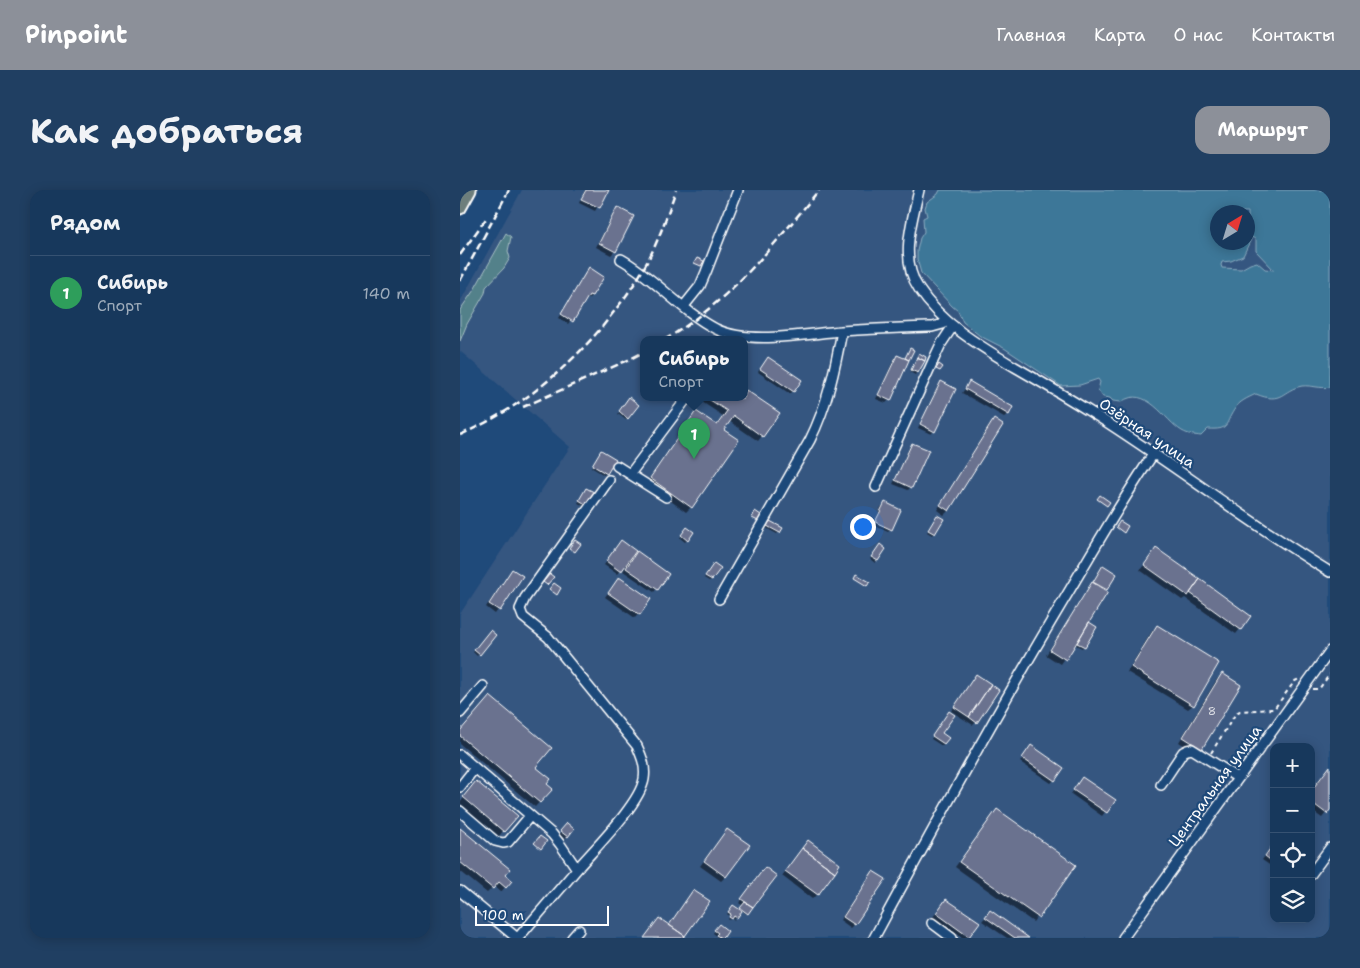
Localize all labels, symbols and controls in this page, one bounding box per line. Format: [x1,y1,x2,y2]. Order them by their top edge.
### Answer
text: Pinpoint [25,19,127,51]
text: Главная [996,23,1066,47]
text: Карта [1094,23,1146,47]
text: О нас [1174,23,1223,47]
text: Контакты [1251,23,1335,47]
button: Маршрут [1195,106,1330,154]
text: Как добраться [30,107,303,154]
north arrow [1210,205,1255,250]
text: Рядом [50,209,120,237]
text: Сибирь [97,270,168,295]
text: 1 [62,283,70,304]
text: 140 m [363,283,410,304]
text: Спорт [97,295,142,316]
popup [640,336,748,401]
text: Сибирь [658,346,730,371]
text: Спорт [658,371,703,392]
street label: Озёрная улица [1095,393,1199,473]
pin: 1 [678,418,710,459]
your location [850,514,876,540]
house number: 8 [1208,703,1216,719]
street label: Центральная улица [1164,721,1266,851]
map controls [1270,743,1315,923]
button: + [1270,743,1315,788]
button: − [1270,788,1315,833]
button: locate [1270,833,1315,878]
button: layers [1270,878,1315,923]
scale bar [475,903,609,926]
text: 100 m [482,906,524,924]

